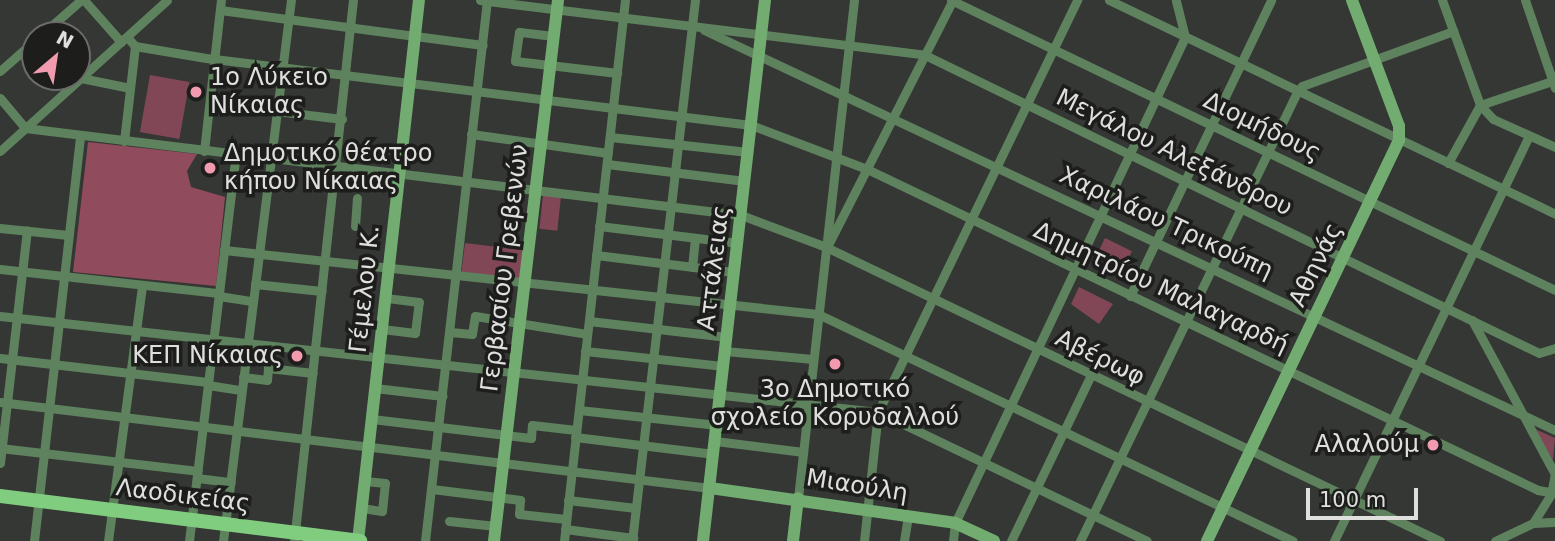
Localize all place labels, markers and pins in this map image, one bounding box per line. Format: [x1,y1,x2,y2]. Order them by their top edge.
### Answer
place label: 1ο Λύκειο Νίκαιας [210,64,328,120]
marker: 1ο Λύκειο Νίκαιας [188,84,204,100]
place label: Δημοτικό θέατρο κήπου Νίκαιας [224,140,432,196]
marker: Δημοτικό θέατρο κήπου Νίκαιας [202,160,218,176]
place label: ΚΕΠ Νίκαιας [132,342,283,370]
marker: ΚΕΠ Νίκαιας [289,348,305,364]
marker: 3ο Δημοτικό σχολείο Κορυδαλλού [827,356,843,372]
place label: 3ο Δημοτικό σχολείο Κορυδαλλού [711,376,959,432]
place label: Αλαλούμ [1315,431,1419,459]
marker: Αλαλούμ [1425,437,1441,453]

